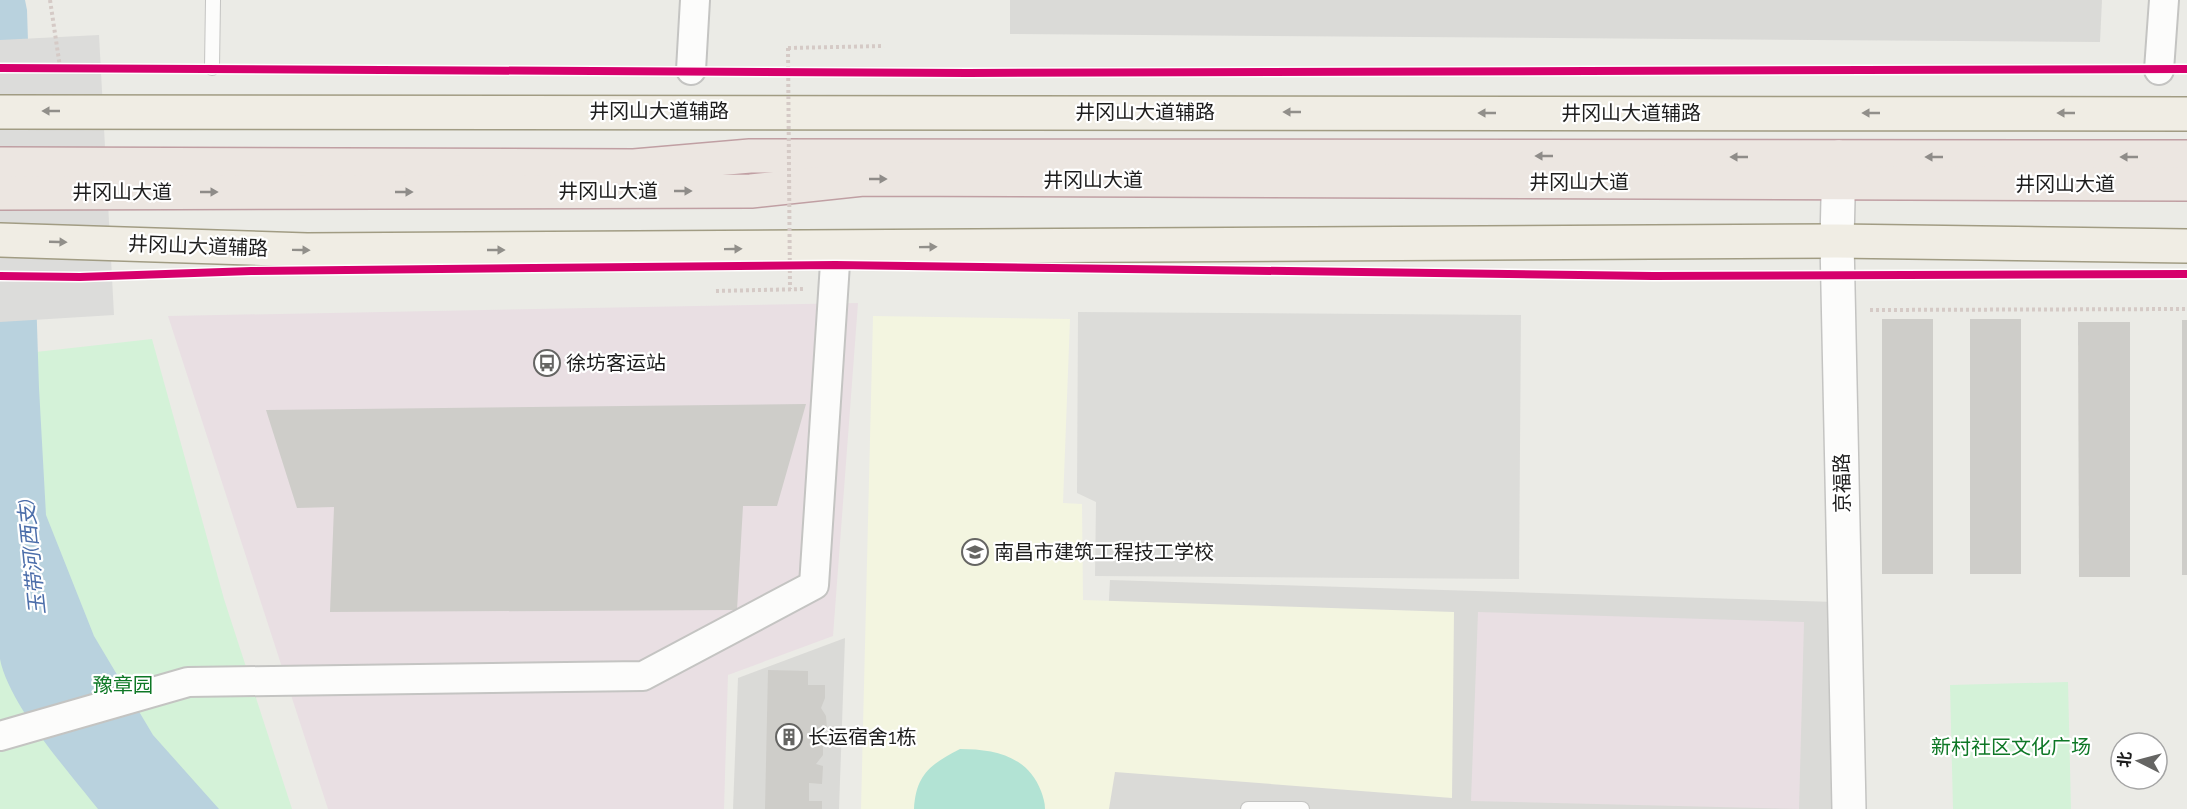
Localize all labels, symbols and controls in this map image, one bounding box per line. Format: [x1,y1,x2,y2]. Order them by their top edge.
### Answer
street label: 井冈山大道辅路 [589,99,729,123]
street label: 井冈山大道辅路 [1075,100,1215,124]
street label: 井冈山大道辅路 [1561,101,1701,125]
one-way arrow [42,106,61,116]
one-way arrow [1282,107,1301,117]
one-way arrow [1477,108,1496,118]
one-way arrow [1861,108,1880,118]
one-way arrow [2056,108,2075,118]
one-way arrow [1534,151,1553,161]
one-way arrow [1729,152,1748,162]
one-way arrow [1924,152,1943,162]
one-way arrow [2119,152,2138,162]
street label: 井冈山大道 [1043,168,1143,192]
street label: 井冈山大道 [1529,170,1629,194]
street label: 井冈山大道 [2015,172,2115,196]
one-way arrow [868,175,887,184]
street label: 井冈山大道 [558,179,658,203]
street label: 井冈山大道 [72,180,172,204]
one-way arrow [674,186,693,196]
one-way arrow [200,187,219,197]
one-way arrow [395,187,414,197]
street label: 井冈山大道辅路 [128,232,268,260]
one-way arrow [49,237,68,246]
one-way arrow [919,242,938,252]
one-way arrow [724,244,743,254]
one-way arrow [292,245,311,255]
one-way arrow [487,245,506,255]
bus stop icon: 徐坊客运站 [532,348,562,378]
place label: 徐坊客运站 [566,351,666,375]
street label: 京福路 [1829,453,1855,513]
water label: 玉带河(西支) [13,498,50,616]
school or university icon: 南昌市建筑工程技工学校 [960,537,990,567]
place label: 南昌市建筑工程技工学校 [994,540,1214,564]
park label: 豫章园 [93,673,153,697]
building icon: 长运宿舍1栋 [774,722,804,752]
place label: 长运宿舍1栋 [808,725,917,749]
north arrow [2109,731,2169,791]
park label: 新村社区文化广场 [1931,735,2091,759]
text: 北 [2114,751,2135,768]

